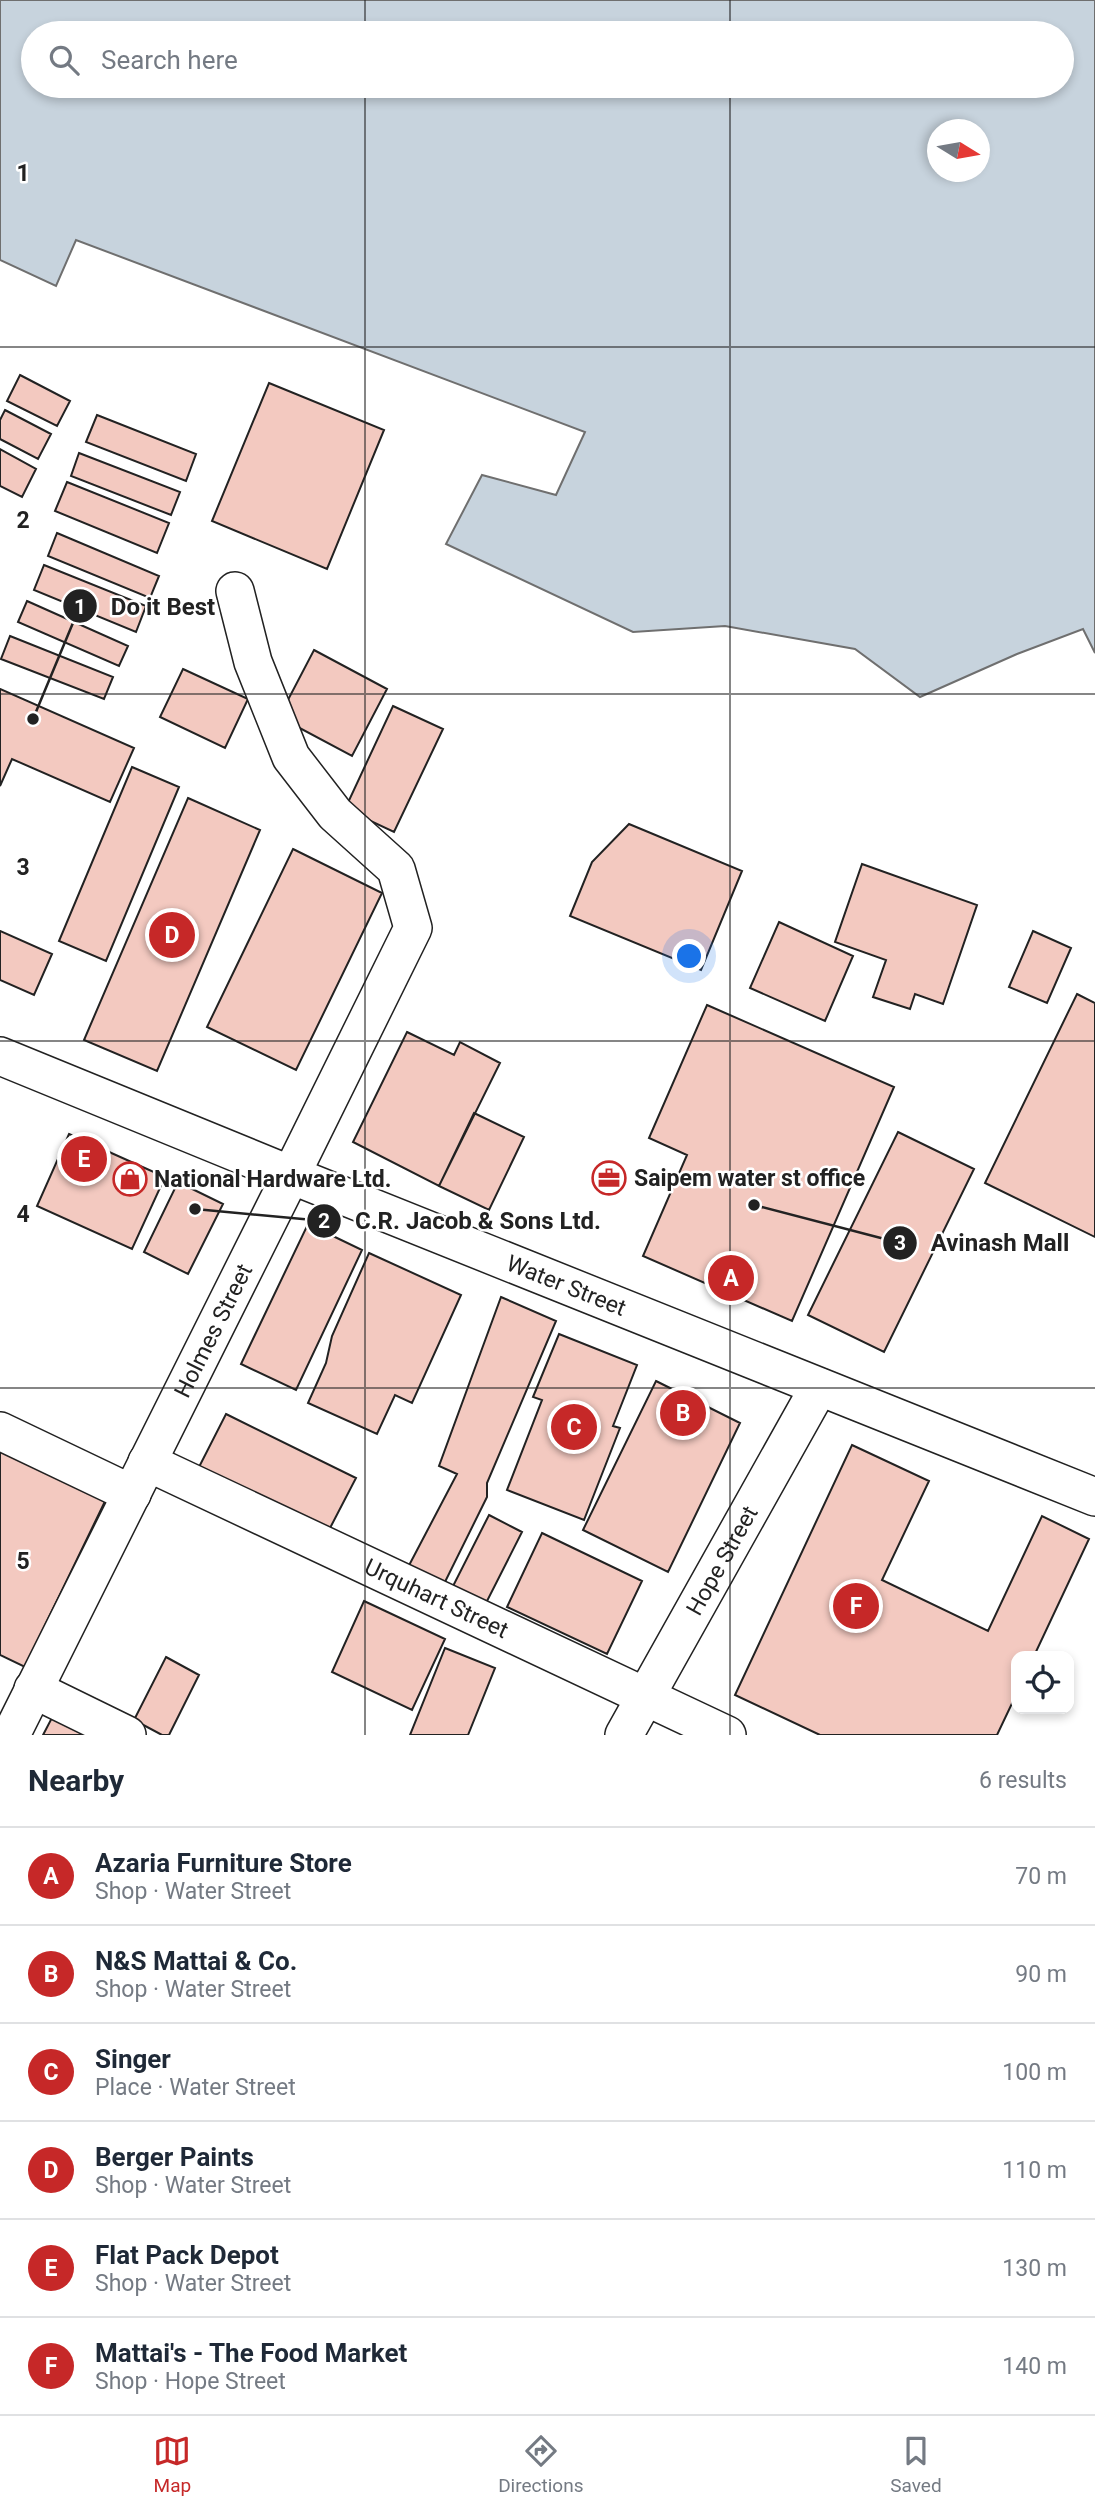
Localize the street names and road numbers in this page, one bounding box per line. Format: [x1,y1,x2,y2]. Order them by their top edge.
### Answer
street label: Water Street [503,1249,630,1321]
street label: Holmes Street [168,1259,258,1402]
street label: Hope Street [680,1501,763,1620]
street label: Urquhart Street [360,1553,513,1644]

